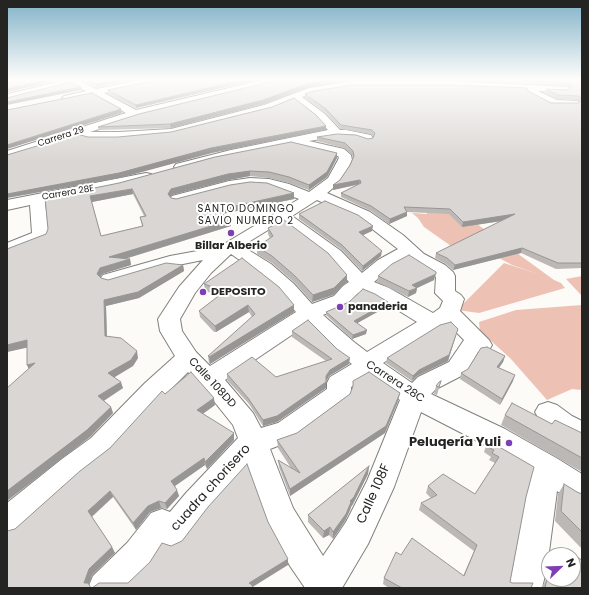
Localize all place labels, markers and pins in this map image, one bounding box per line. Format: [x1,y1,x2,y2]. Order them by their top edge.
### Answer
marker: Billar Alberio [226,228,236,238]
place label: Billar Alberio [195,239,267,253]
place label: DEPOSITO [211,285,266,299]
marker: DEPOSITO [198,287,208,297]
place label: panaderia [348,300,407,314]
marker: panaderia [335,302,345,312]
place label: Peluqería Yuli [409,435,501,451]
marker: Peluqería Yuli [504,438,514,448]

